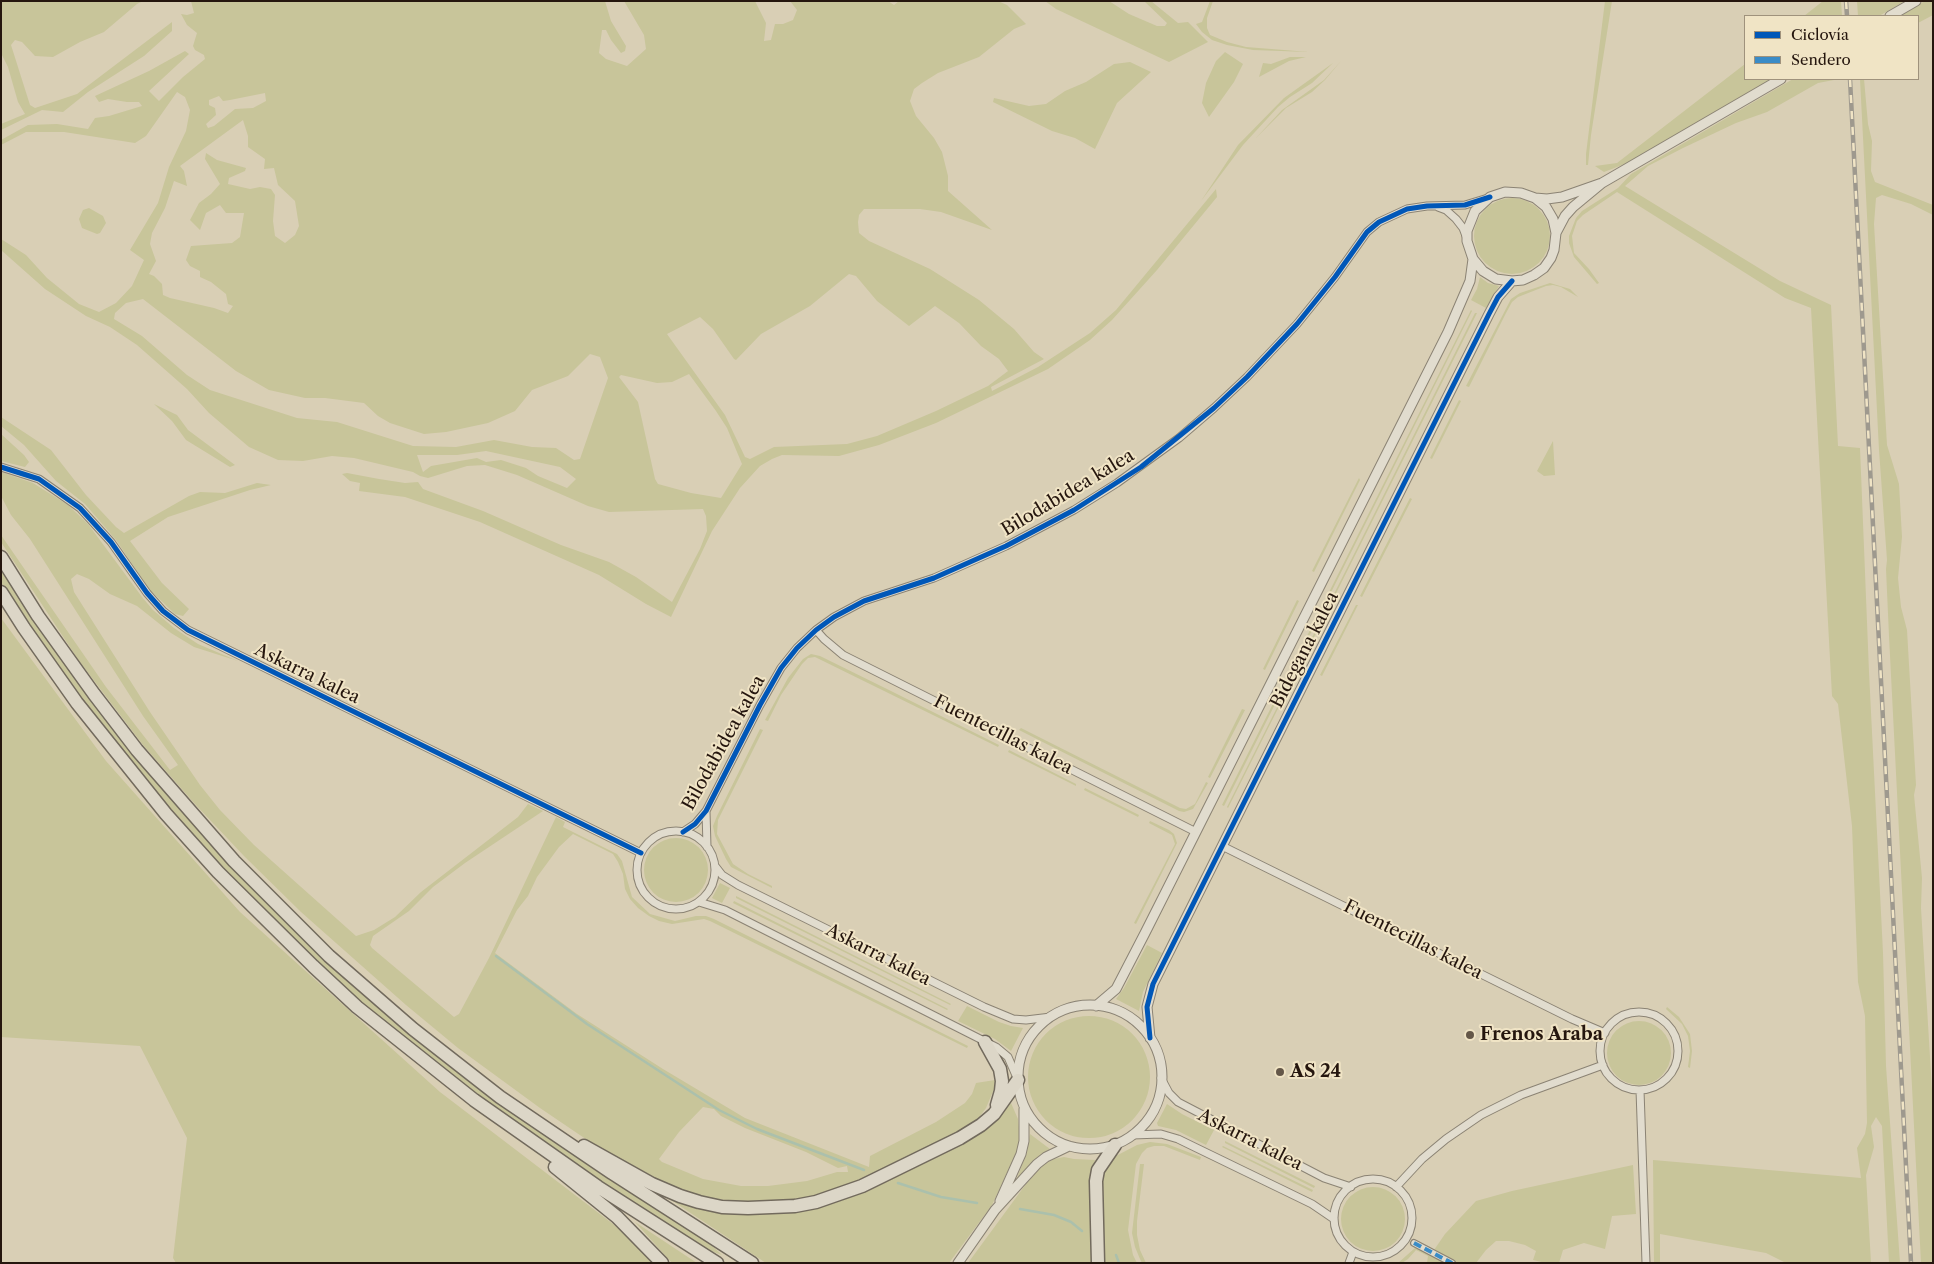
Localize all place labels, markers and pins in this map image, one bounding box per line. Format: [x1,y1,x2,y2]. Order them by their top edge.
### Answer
place label: Frenos Araba [1480,1024,1603,1046]
marker: Frenos Araba [1464,1029,1476,1041]
place label: AS 24 [1290,1061,1341,1083]
marker: AS 24 [1274,1066,1286,1078]

